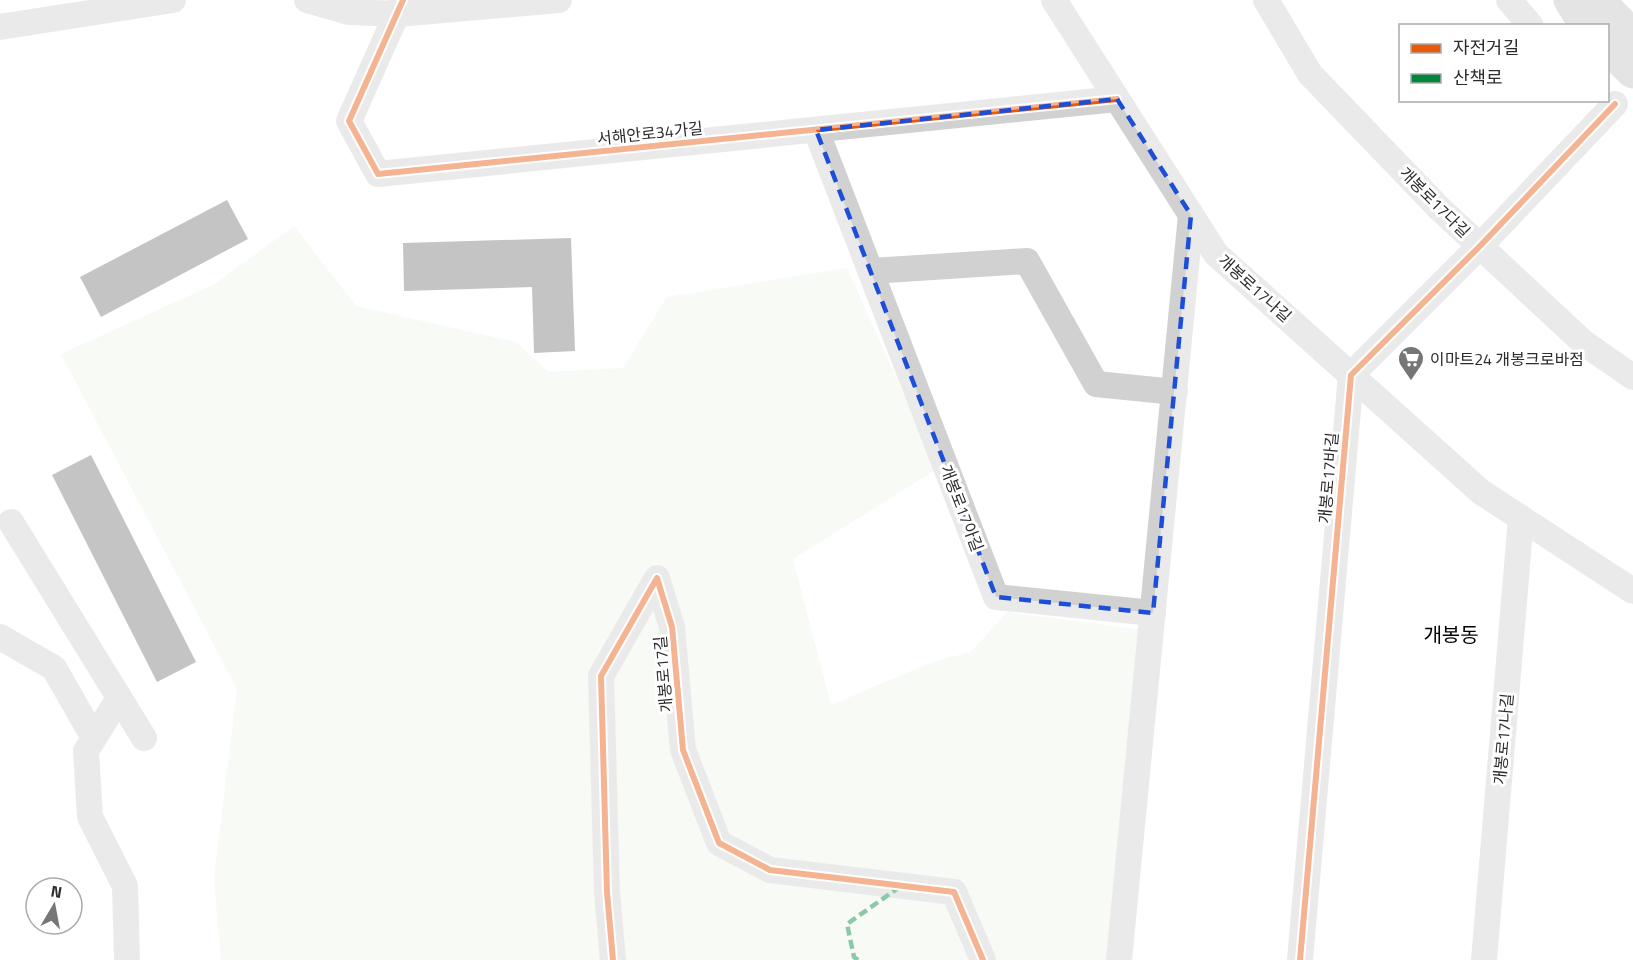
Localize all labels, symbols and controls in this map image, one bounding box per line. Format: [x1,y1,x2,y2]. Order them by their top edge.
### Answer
legend [1399,24,1609,102]
text: 자전거길 [1453,34,1519,61]
text: 산책로 [1453,64,1503,91]
street label: 서해안로34가길 [596,116,704,150]
street label: 개봉로17다길 [1394,161,1476,243]
street label: 개봉로17나길 [1213,248,1297,328]
supermarket icon: 이마트24 개봉크로바점 [1396,344,1426,382]
place label: 이마트24 개봉크로바점 [1430,347,1584,371]
street label: 개봉로17바길 [1312,431,1344,525]
street label: 개봉로17아길 [934,461,990,555]
district label: 개봉동 [1423,619,1479,650]
street label: 개봉로17길 [648,635,678,713]
street label: 개봉로17나길 [1487,692,1519,786]
north arrow [24,876,84,936]
text: N [49,878,64,904]

